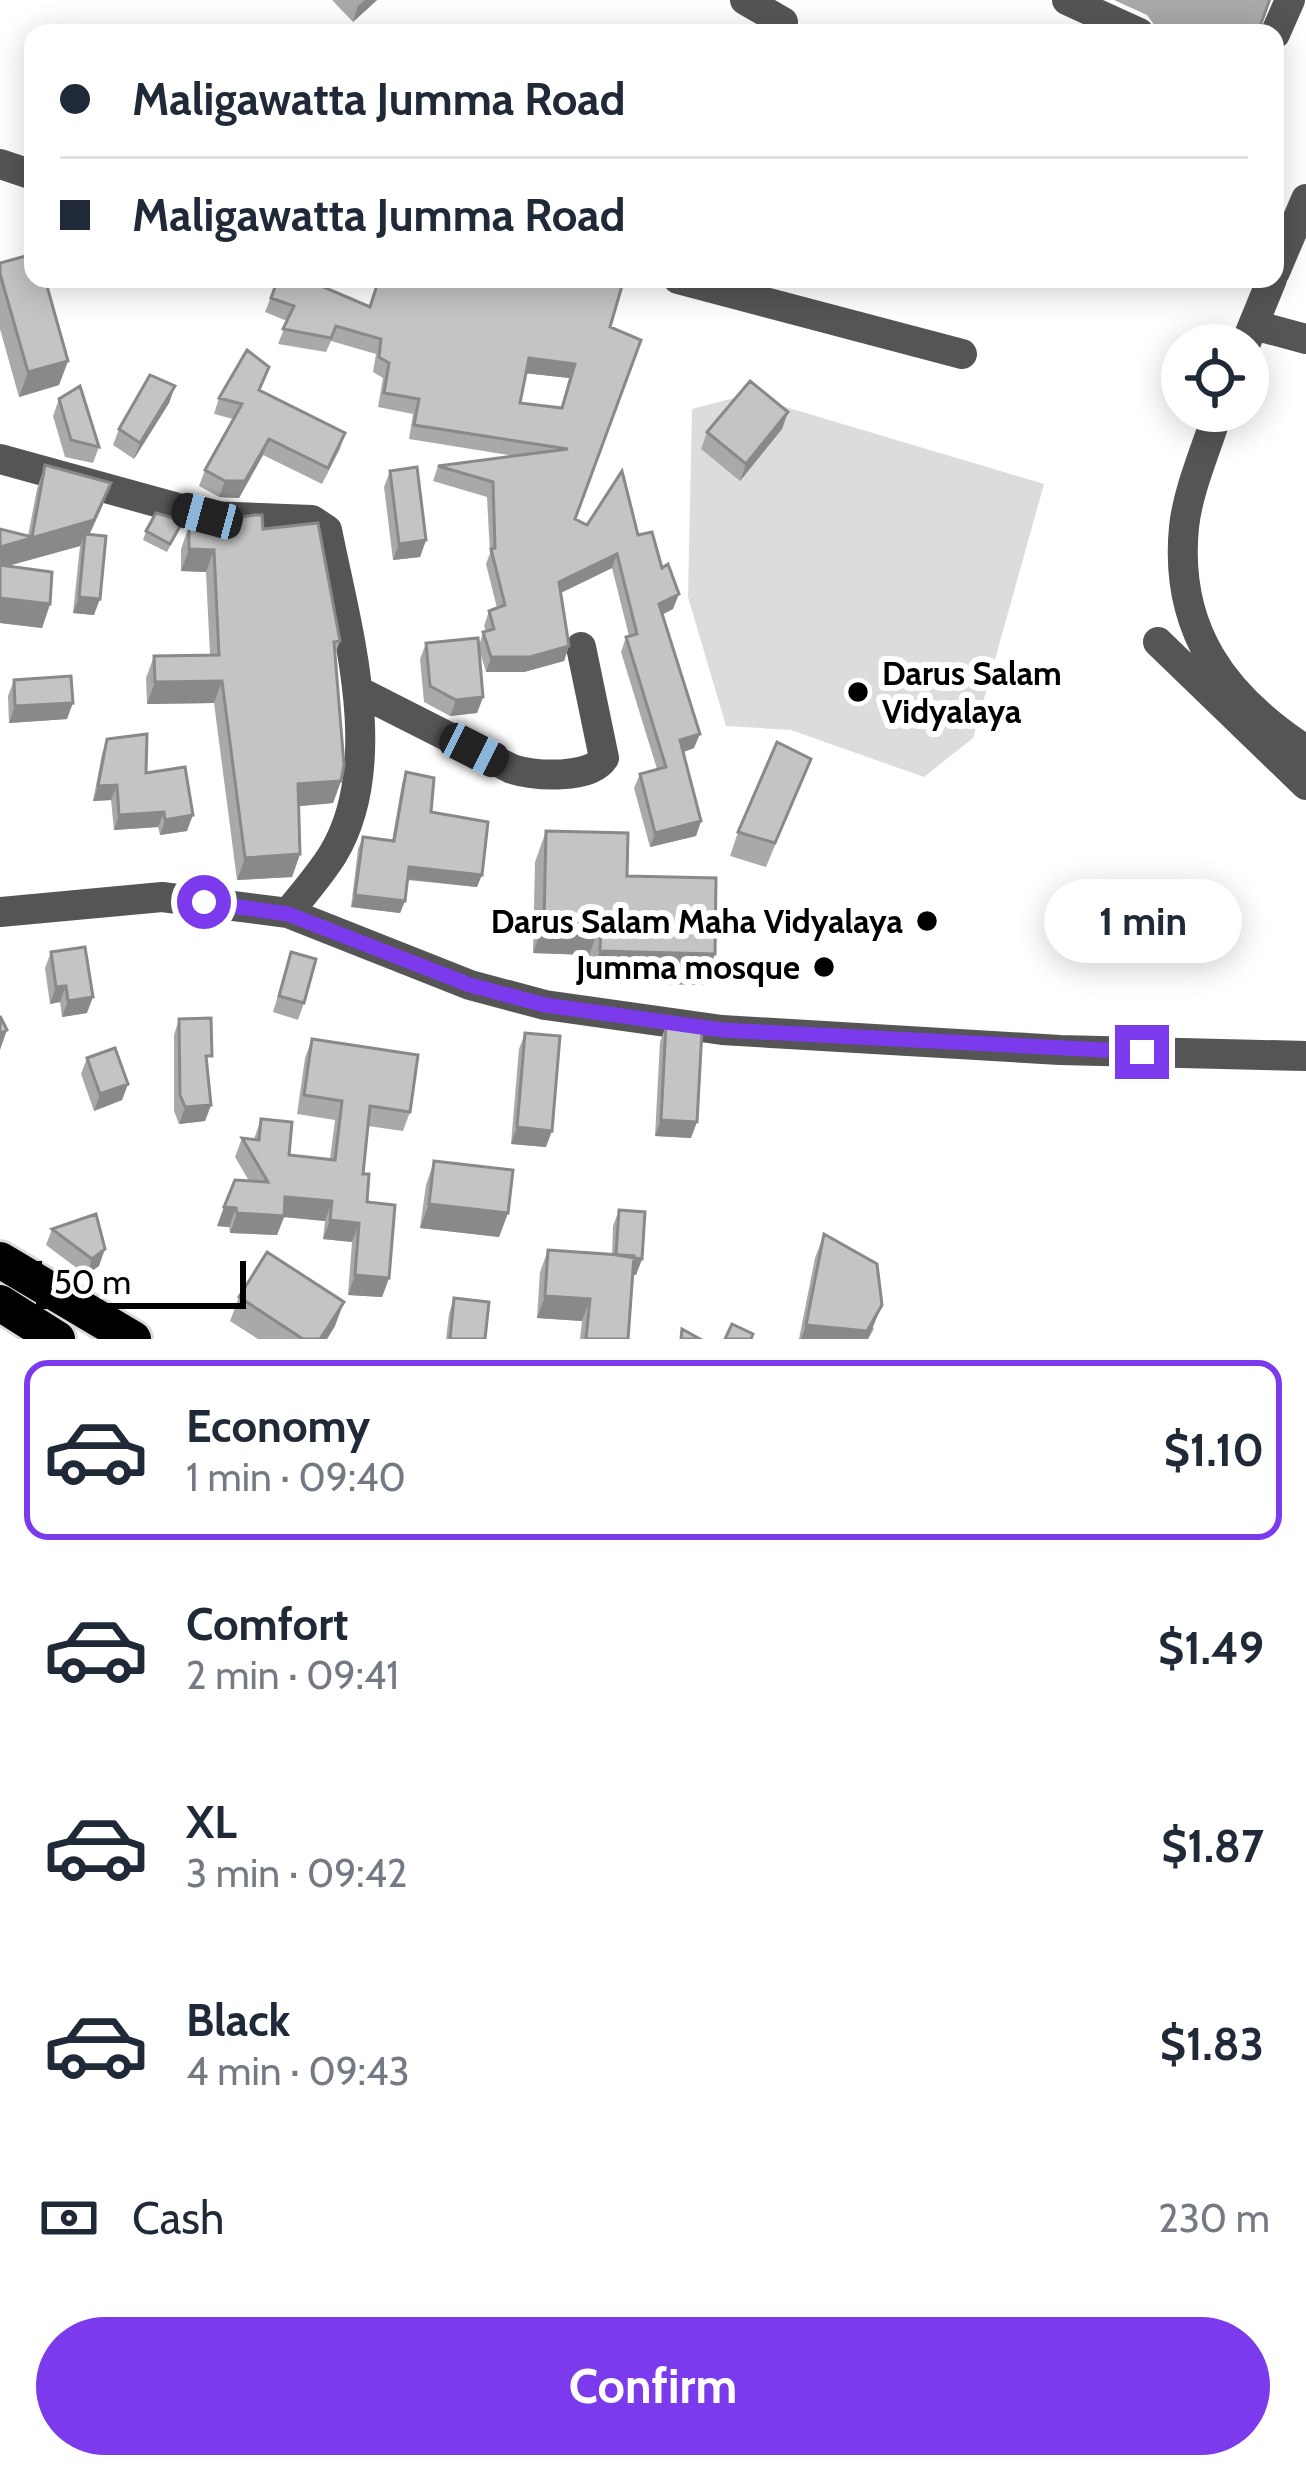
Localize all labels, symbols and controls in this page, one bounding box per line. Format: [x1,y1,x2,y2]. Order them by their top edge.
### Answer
text: Maligawatta Jumma Road [132,72,625,126]
text: Maligawatta Jumma Road [132,188,625,242]
map controls [1161,324,1269,432]
button: locate [1161,324,1269,432]
car [168,489,246,543]
place label: Darus Salam Vidyalaya [882,653,1062,731]
marker: Darus Salam Vidyalaya [845,679,871,705]
car [434,718,514,782]
route start [177,875,231,929]
callout: 1 min [1043,878,1241,962]
text: 1 min [1099,897,1187,945]
place label: Darus Salam Maha Vidyalaya [491,901,904,941]
marker: Darus Salam Maha Vidyalaya [914,908,940,934]
place label: Jumma mosque [575,947,800,987]
marker: Jumma mosque [811,954,837,980]
route end [1115,1025,1169,1079]
scale bar [36,1255,246,1308]
text: 50 m [54,1262,131,1302]
icon: car [42,1396,150,1504]
text: Economy [186,1399,370,1453]
text: $1.10 [1164,1423,1264,1477]
text: 1 min · 09:40 [186,1453,406,1501]
icon: car [42,1594,150,1702]
text: Comfort [186,1597,349,1651]
text: $1.49 [1158,1621,1264,1675]
text: 2 min · 09:41 [186,1651,399,1699]
icon: car [42,1792,150,1900]
text: XL [186,1795,237,1849]
text: $1.87 [1161,1819,1264,1873]
text: 3 min · 09:42 [186,1849,407,1897]
icon: car [42,1990,150,2098]
text: Black [186,1993,290,2047]
text: $1.83 [1160,2017,1264,2071]
text: 4 min · 09:43 [186,2047,410,2095]
icon: cash [36,2185,102,2251]
text: Cash [132,2191,224,2245]
text: 230 m [1158,2194,1270,2242]
button: Confirm [36,2317,1270,2455]

